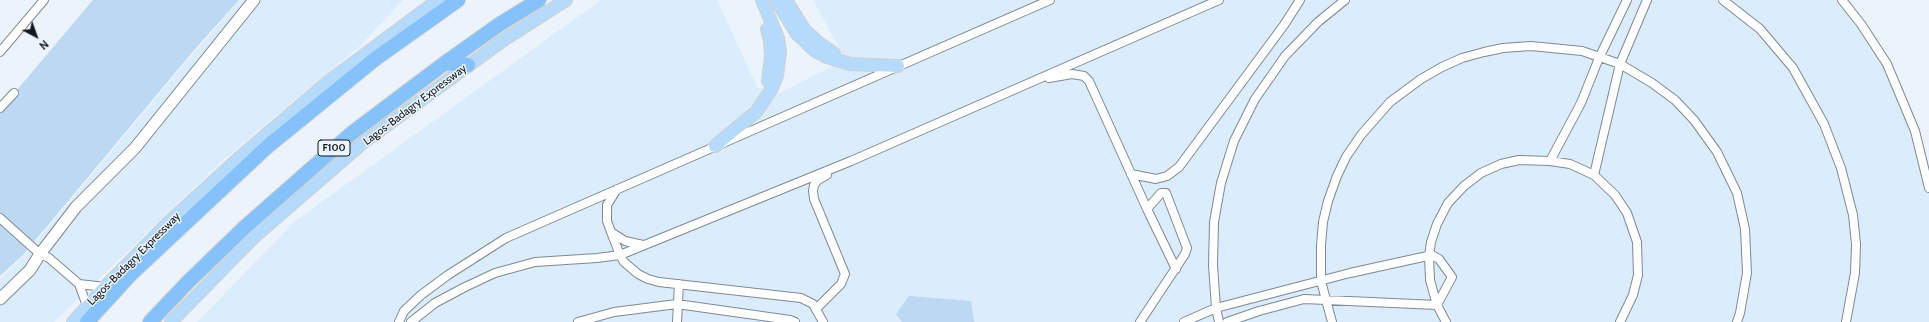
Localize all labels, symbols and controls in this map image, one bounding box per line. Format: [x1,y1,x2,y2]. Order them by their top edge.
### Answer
north arrow [16,16,56,56]
text: N [36,37,51,53]
street label: Lagos-Badagry Expressway [361,62,469,148]
road number: F100 [318,140,350,156]
street label: Lagos-Badagry Expressway [85,210,183,308]

